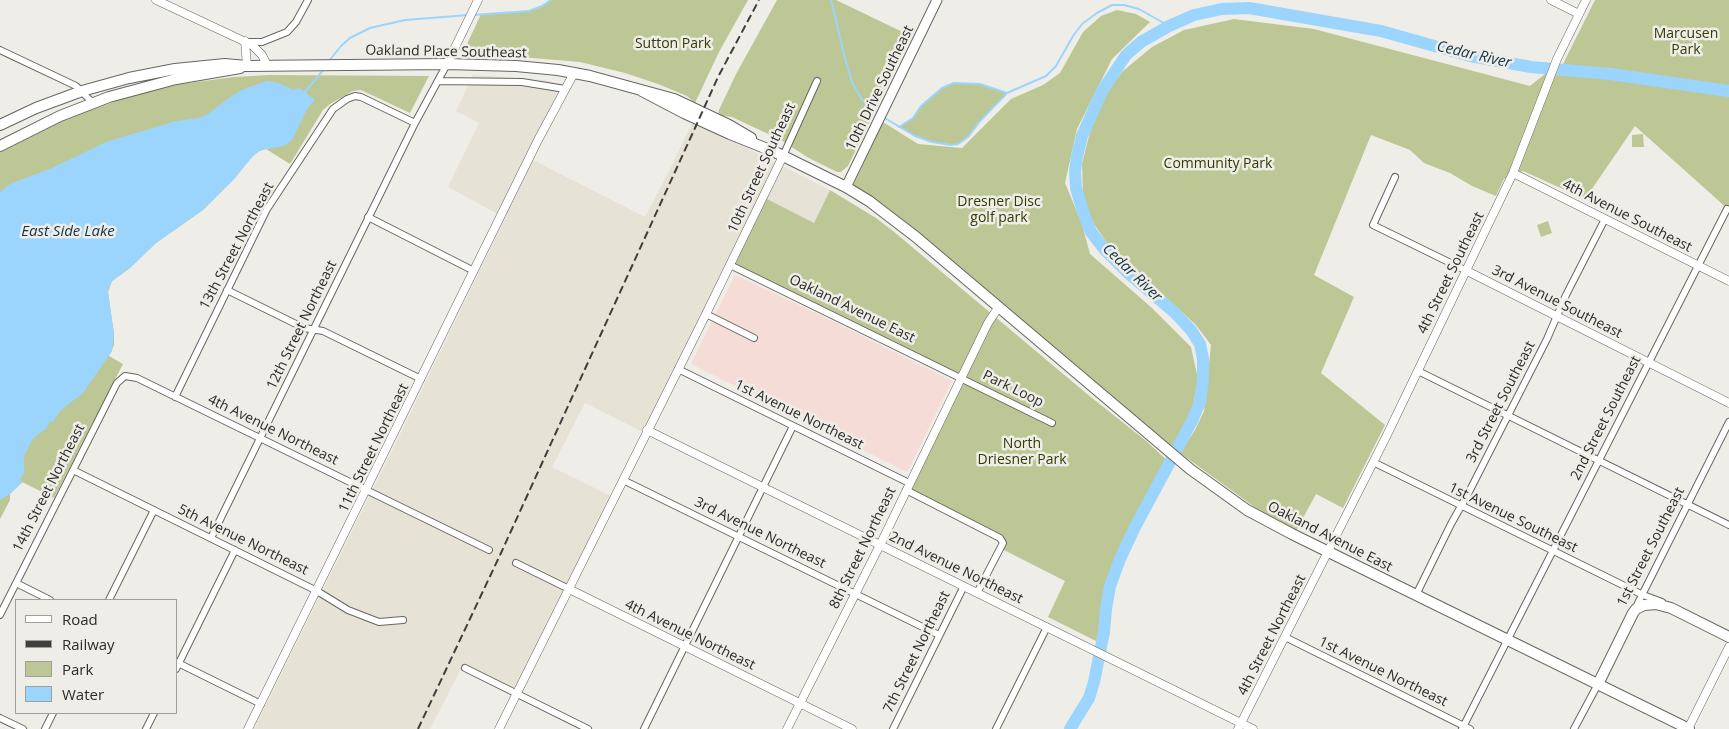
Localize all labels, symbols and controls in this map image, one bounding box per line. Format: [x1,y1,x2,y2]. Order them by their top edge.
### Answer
street label: 10th Drive Southeast [842,23,918,153]
park label: Marcusen Park [1654,26,1718,58]
park label: Sutton Park [635,36,711,52]
water label: Cedar River [1435,38,1513,72]
street label: Oakland Place Southeast [365,42,527,62]
street label: 10th Street Southeast [724,100,800,236]
park label: Community Park [1164,156,1272,172]
street label: 4th Avenue Southeast [1559,176,1695,256]
street label: 13th Street Northeast [196,180,278,312]
park label: Dresner Disc golf park [957,194,1041,226]
street label: 4th Street Southeast [1414,209,1488,337]
water label: East Side Lake [21,223,115,241]
water label: Cedar River [1098,240,1166,306]
street label: 12th Street Northeast [263,258,341,392]
street label: 3rd Avenue Southeast [1489,262,1625,342]
street label: Oakland Avenue East [786,271,918,347]
street label: 3rd Street Southeast [1463,338,1539,466]
street label: 2nd Street Southeast [1567,353,1645,483]
street label: Park Loop [980,367,1046,411]
street label: 1st Avenue Northeast [732,376,866,454]
street label: 11th Street Northeast [335,381,413,515]
street label: 4th Avenue Northeast [205,391,341,469]
street label: 14th Street Northeast [9,421,89,555]
park label: North Driesner Park [977,436,1067,468]
street label: 1st Avenue Southeast [1446,479,1580,557]
street label: 8th Street Northeast [826,484,900,612]
street label: 1st Street Southeast [1614,485,1688,609]
street label: 3rd Avenue Northeast [692,494,828,572]
street label: Oakland Avenue East [1265,498,1395,576]
street label: 5th Avenue Northeast [175,501,311,579]
street label: 2nd Avenue Northeast [886,528,1026,608]
street label: 4th Street Northeast [1234,572,1310,698]
street label: 7th Street Northeast [880,588,954,716]
street label: 4th Avenue Northeast [622,596,758,674]
legend [15,599,178,714]
text: Road [62,609,98,629]
street label: 1st Avenue Northeast [1316,633,1450,711]
text: Railway [62,634,115,654]
text: Park [62,659,93,679]
text: Water [62,684,104,704]

